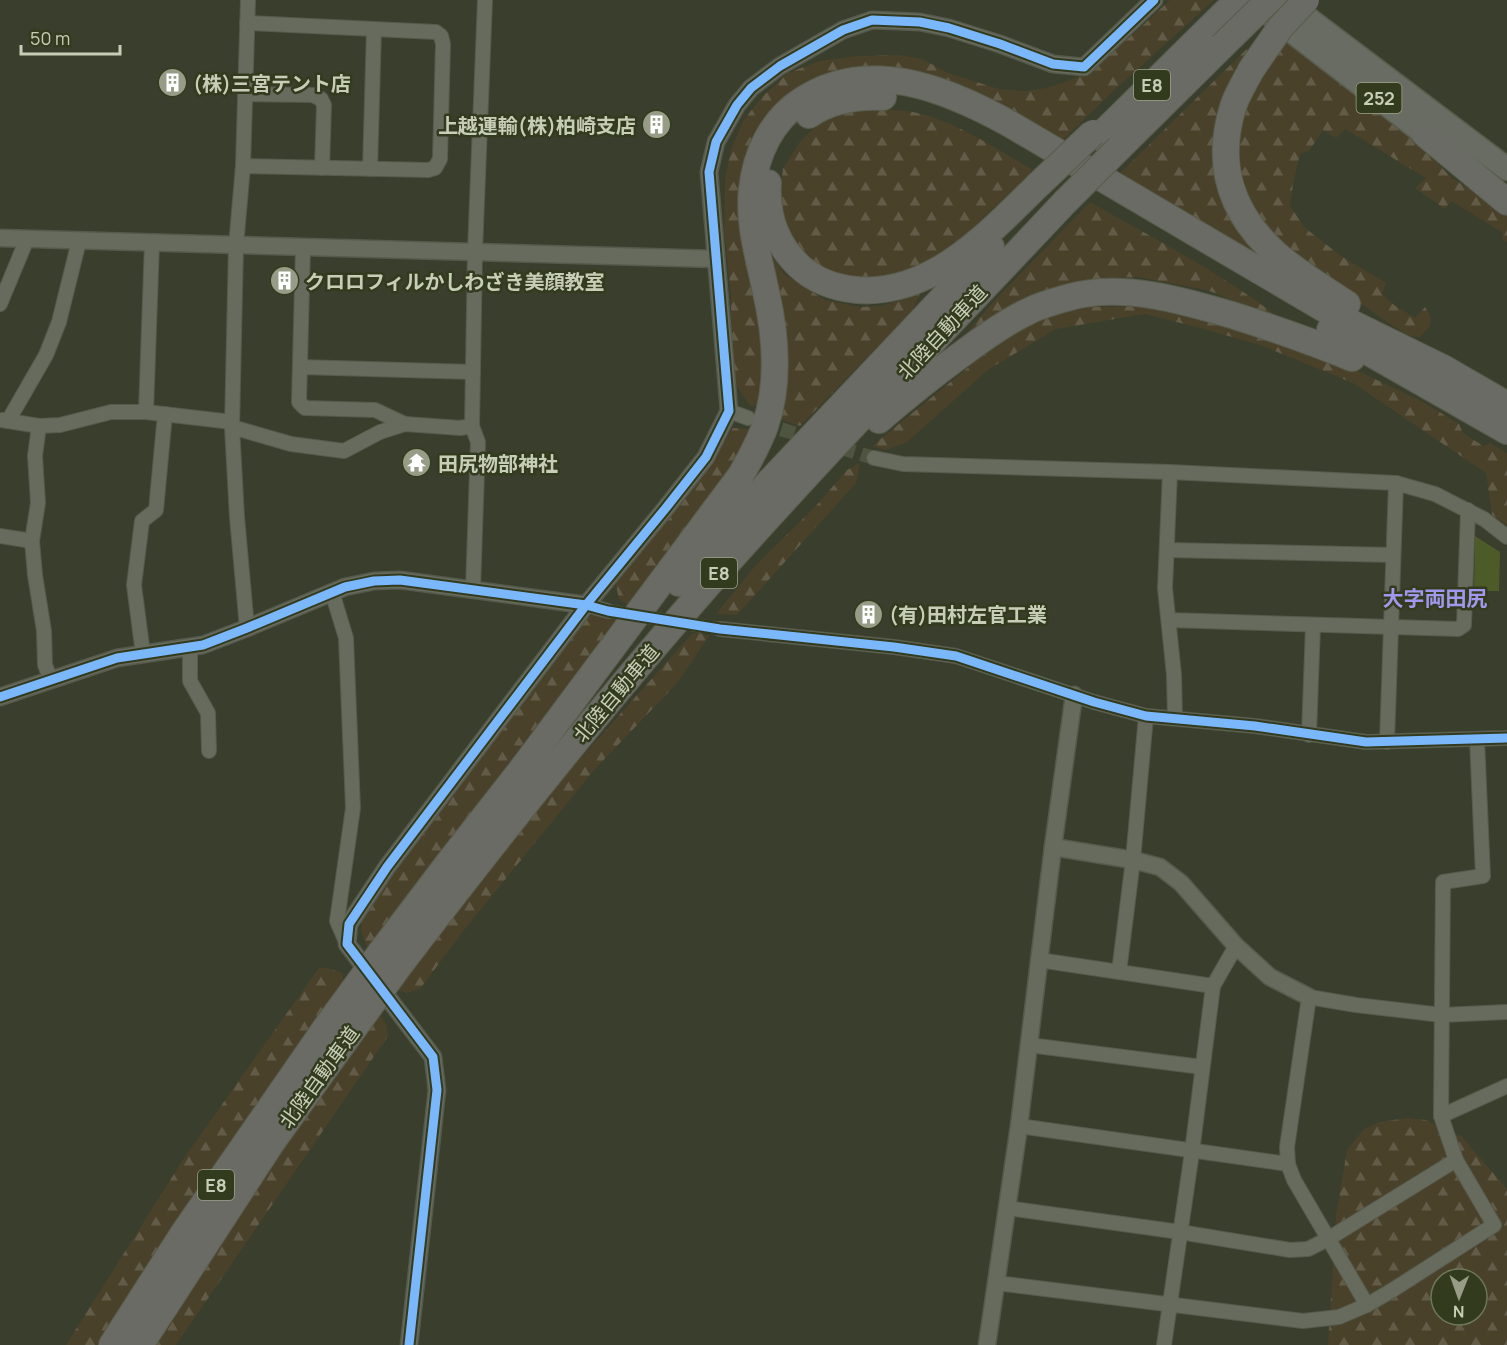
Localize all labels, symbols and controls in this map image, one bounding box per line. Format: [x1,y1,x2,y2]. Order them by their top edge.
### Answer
scale bar [21,18,120,56]
text: 50 m [30,26,70,50]
building icon: (株)三宮テント店 [156,67,188,99]
place label: (株)三宮テント店 [193,70,351,97]
road number: E8 [1134,70,1170,100]
road number: 252 [1356,83,1402,113]
building icon: 上越運輸(株)柏崎支店 [641,109,673,141]
place label: 上越運輸(株)柏崎支店 [438,112,636,139]
building icon: クロロフィルかしわざき美顔教室 [268,265,300,297]
place label: クロロフィルかしわざき美顔教室 [305,268,605,295]
street label: 北陸自動車道 [891,279,993,385]
temple icon: 田尻物部神社 [401,447,433,479]
place label: 田尻物部神社 [438,450,558,477]
road number: E8 [701,558,737,588]
district label: 大字両田尻 [1383,584,1488,612]
building icon: (有)田村左官工業 [852,598,884,630]
place label: (有)田村左官工業 [889,601,1047,628]
street label: 北陸自動車道 [567,638,665,748]
street label: 北陸自動車道 [273,1021,365,1133]
road number: E8 [198,1170,234,1200]
north arrow [1429,1267,1489,1327]
text: N [1453,1301,1465,1323]

